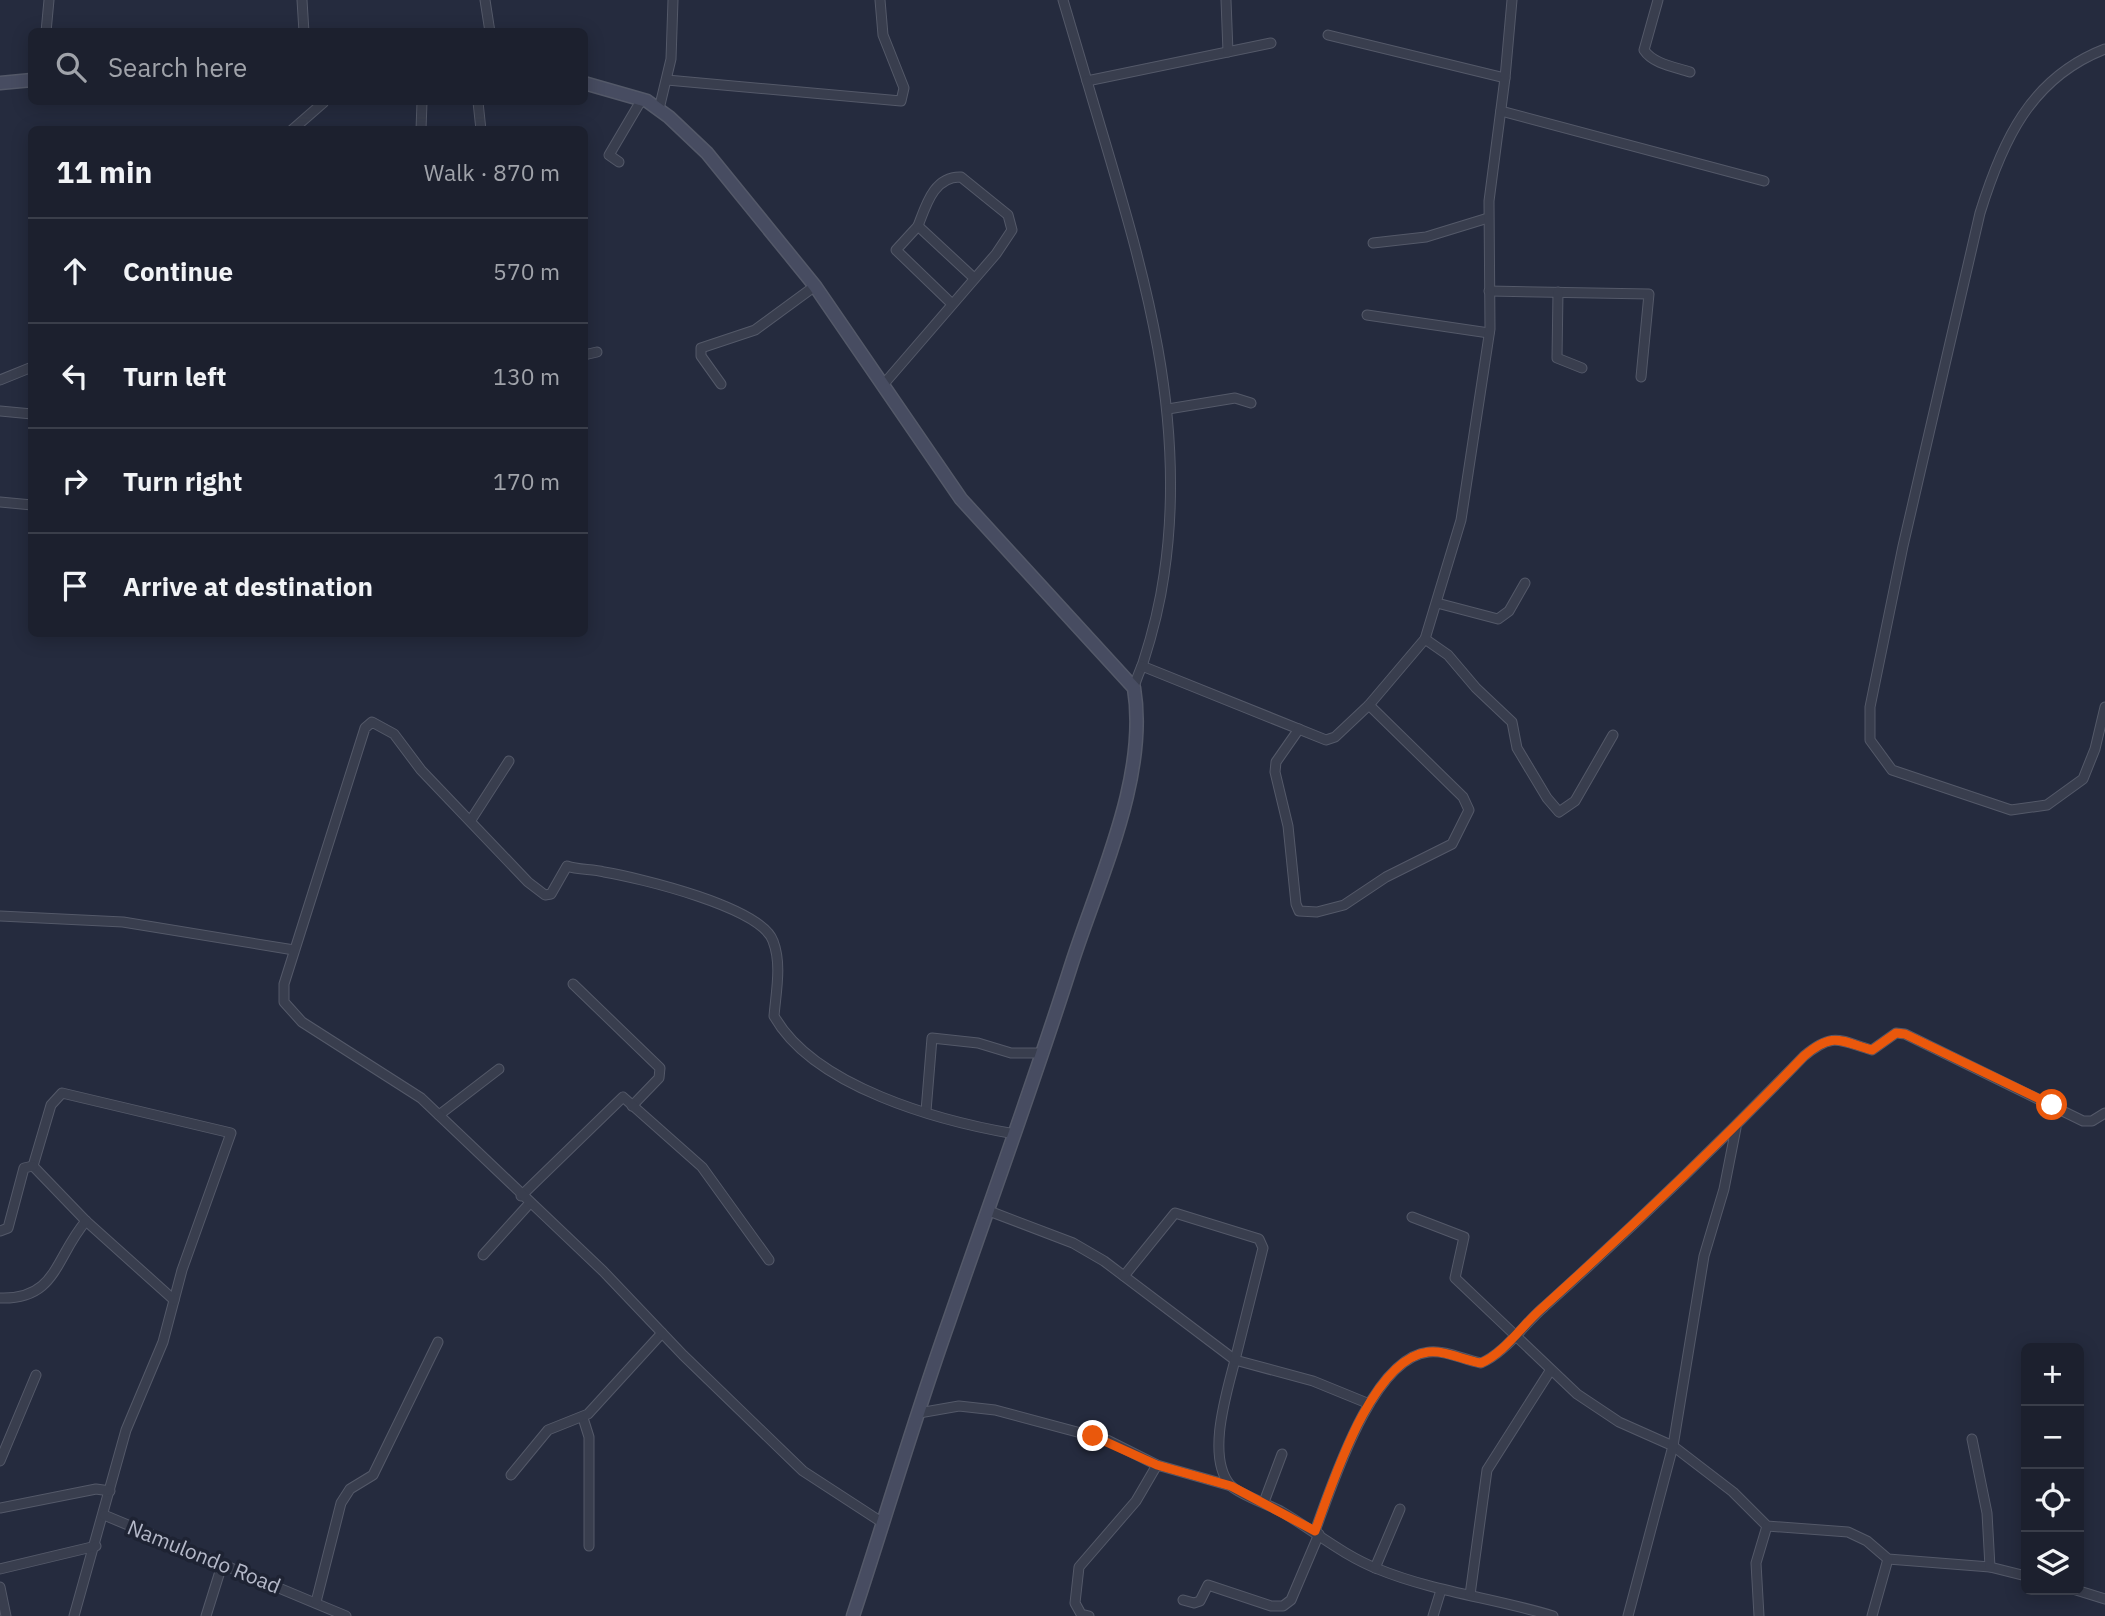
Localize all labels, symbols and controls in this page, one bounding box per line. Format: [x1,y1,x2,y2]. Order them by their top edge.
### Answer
search box [28,28,588,105]
icon: search [52,48,90,86]
text: Search here [108,50,247,84]
text: 11 min [56,152,152,191]
text: Walk · 870 m [424,157,560,187]
icon: ahead [56,252,94,290]
text: Continue [123,254,233,288]
text: 570 m [493,256,560,286]
icon: left [56,357,94,395]
text: Turn left [123,359,226,393]
text: 130 m [493,361,560,391]
icon: right [56,462,94,500]
text: Turn right [123,464,242,498]
text: 170 m [493,466,560,496]
icon: arrive [56,567,94,605]
text: Arrive at destination [123,569,373,603]
route start [2036,1089,2067,1120]
map controls [2021,1343,2084,1595]
button: + [2021,1343,2084,1406]
button: − [2021,1406,2084,1469]
route end [1077,1420,1108,1451]
button: locate [2021,1469,2084,1532]
street label: Namulondo Road [124,1513,285,1600]
button: layers [2021,1532,2084,1595]

